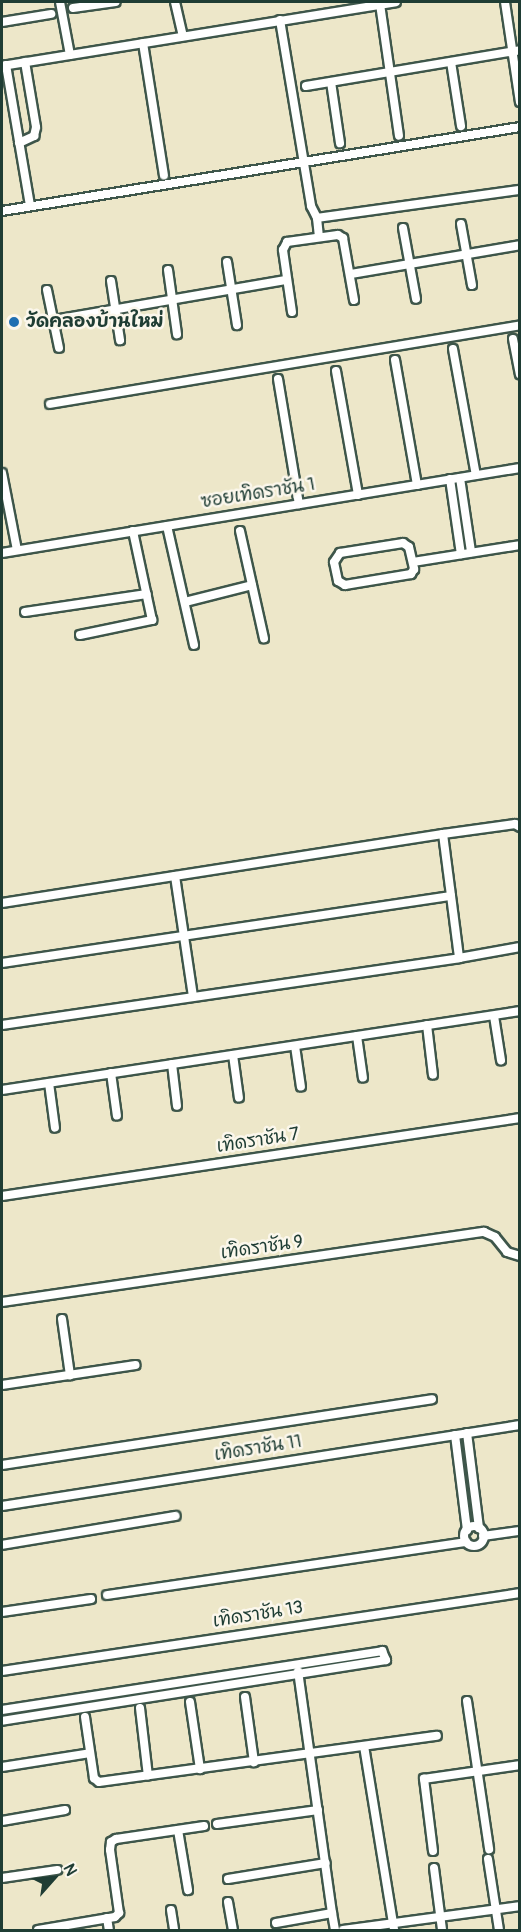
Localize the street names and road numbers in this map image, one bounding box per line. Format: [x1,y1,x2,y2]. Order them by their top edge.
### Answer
street label: ซอยเทิดราชัน 1 [199,474,317,514]
street label: เทิดราชัน 7 [215,1124,301,1158]
street label: เทิดราชัน 9 [219,1232,305,1264]
street label: เทิดราชัน 11 [213,1431,303,1467]
street label: เทิดราชัน 13 [211,1597,305,1633]

